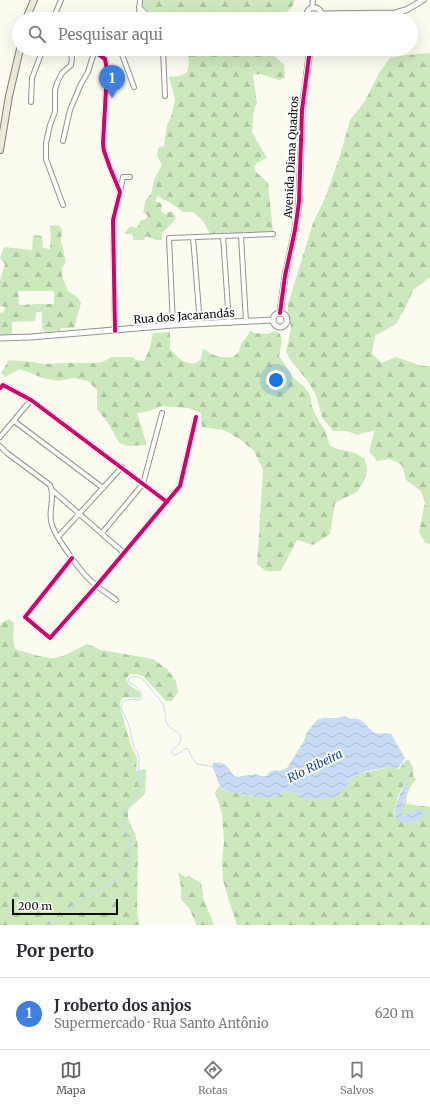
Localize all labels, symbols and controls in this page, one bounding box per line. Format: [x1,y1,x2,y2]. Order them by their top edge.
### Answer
search box [12,12,418,56]
icon: search [26,23,48,45]
text: Pesquisar aqui [58,25,163,44]
pin: 1 [99,65,125,98]
street label: Avenida Diana Quadros [281,95,301,220]
street label: Rua dos Jacarandás [133,305,235,327]
your location [266,370,286,390]
water label: Rio Ribeira [285,746,345,785]
scale bar [12,897,118,916]
text: 200 m [18,899,52,913]
text: Por perto [16,940,94,962]
text: J roberto dos anjos [54,996,191,1015]
text: 1 [26,1005,32,1022]
text: 620 m [375,1005,414,1022]
text: Supermercado · Rua Santo Antônio [54,1015,269,1032]
tab: Mapa [56,1059,86,1097]
tab: Rotas [198,1059,228,1097]
tab: Salvos [340,1059,374,1097]

